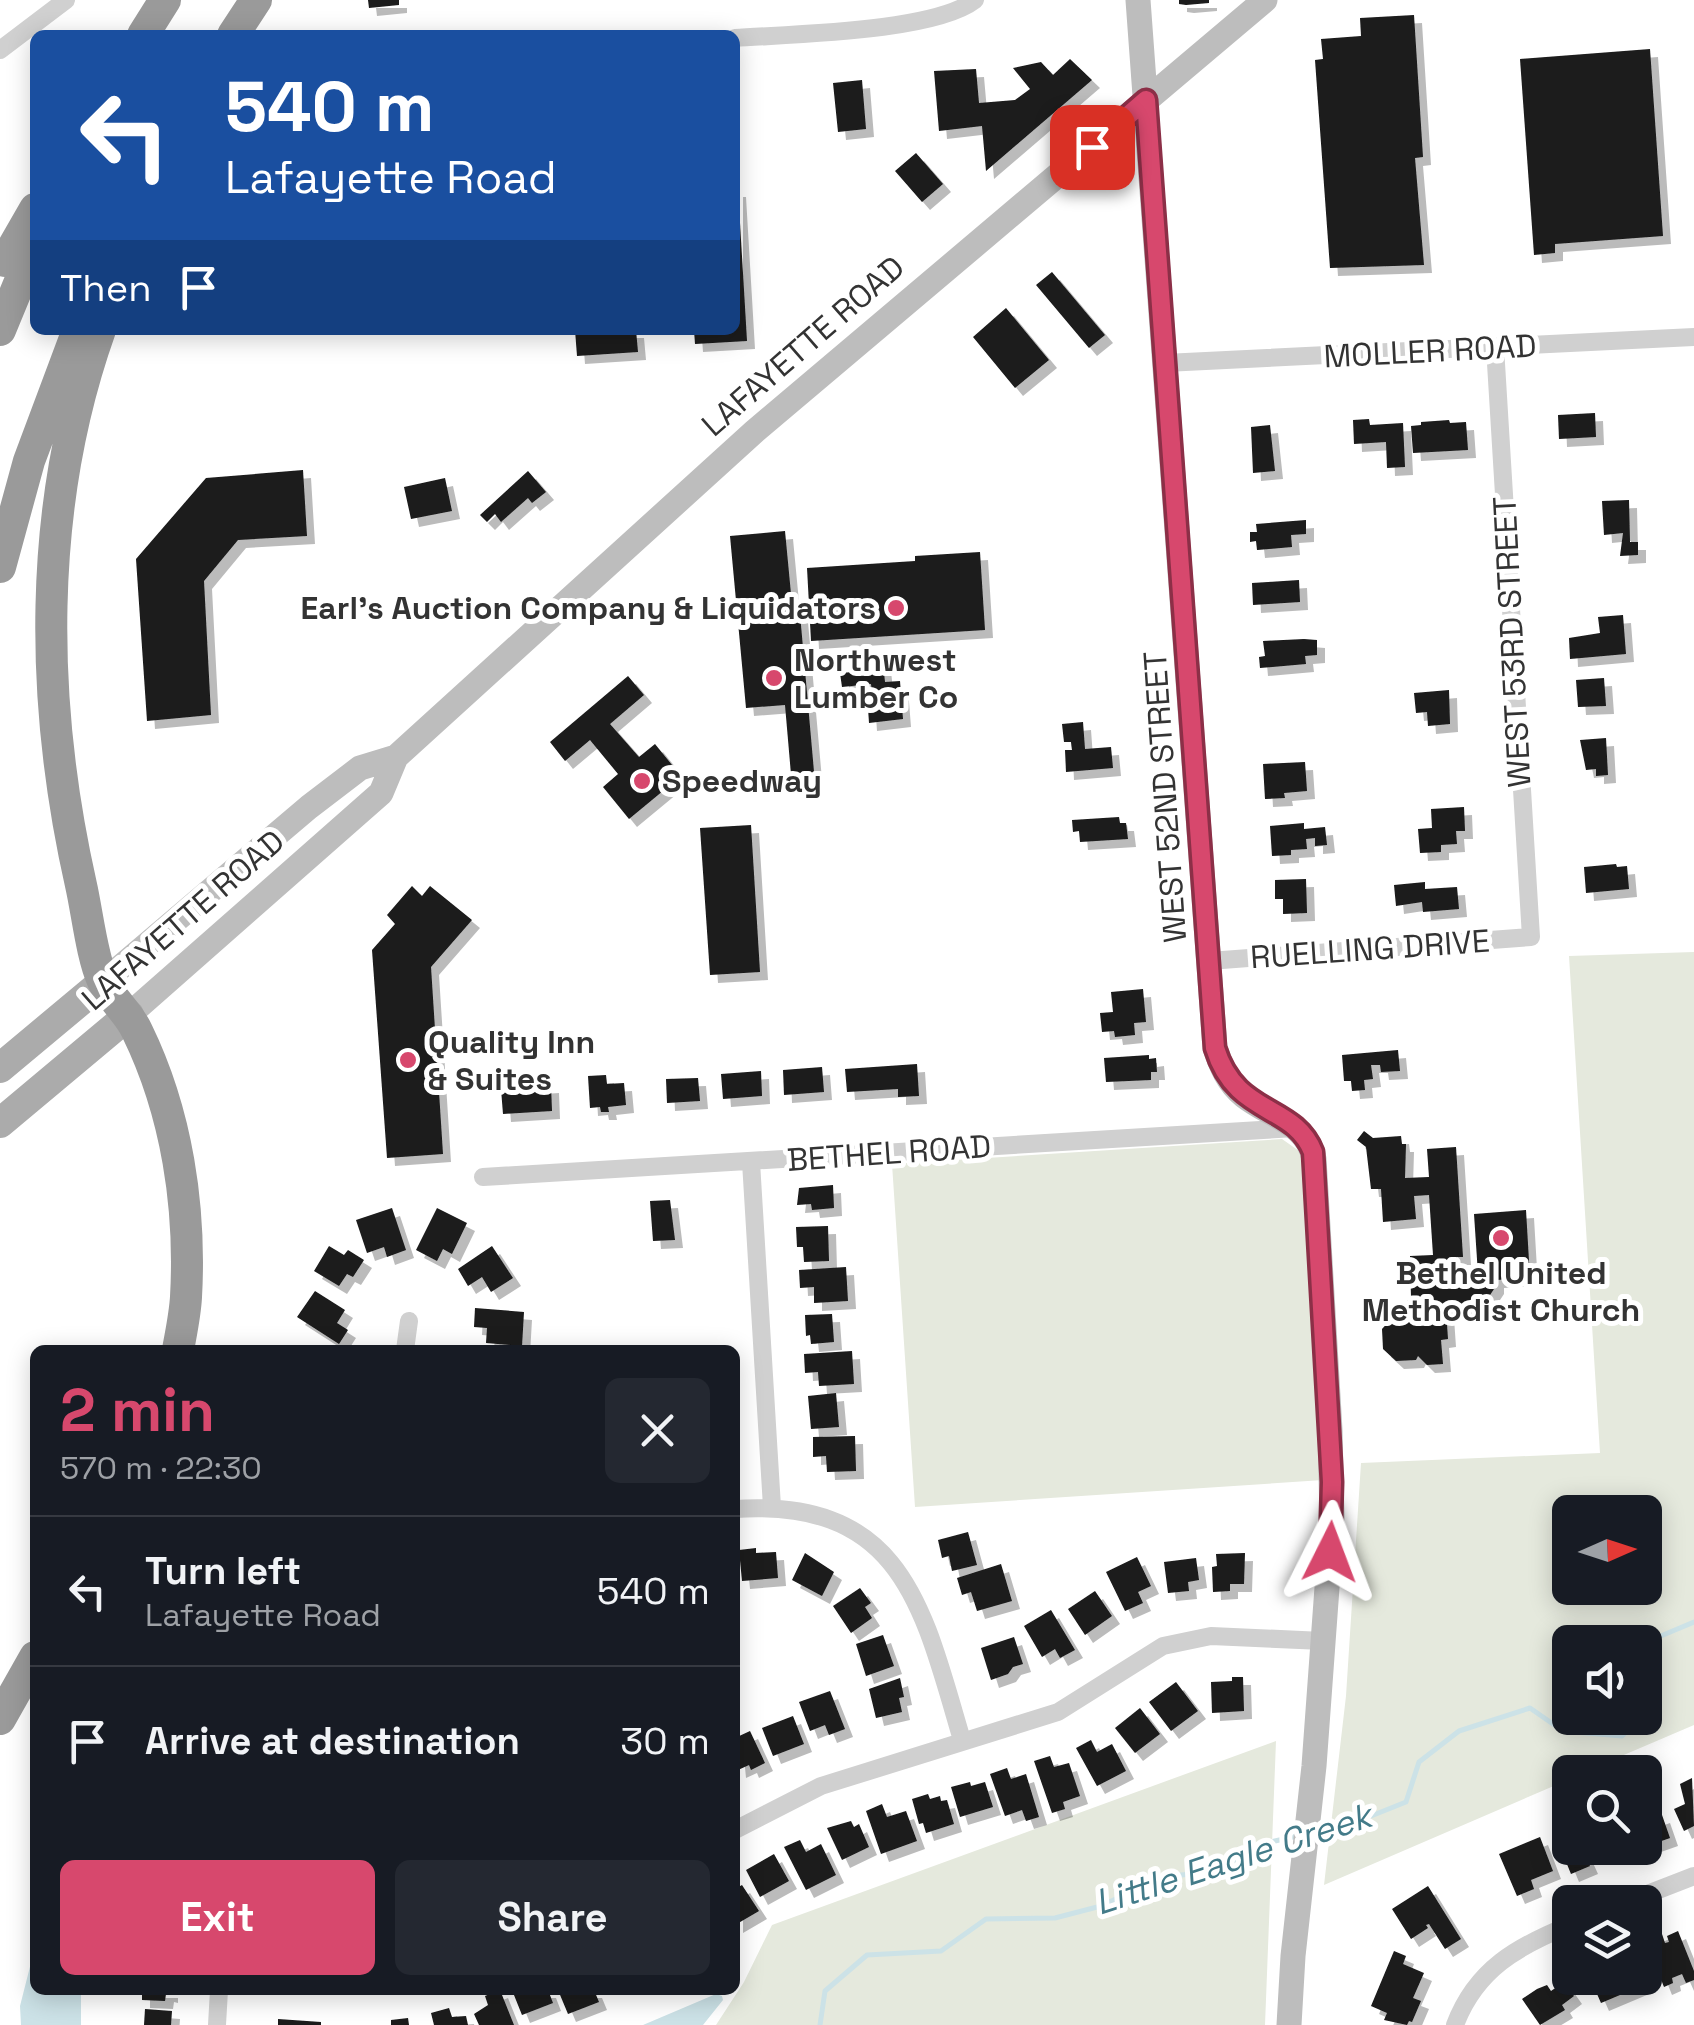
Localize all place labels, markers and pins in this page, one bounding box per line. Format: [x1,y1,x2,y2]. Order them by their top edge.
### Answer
pin [1050,105,1135,190]
place label: Earl's Auction Company & Liquidators [301,588,876,628]
marker: Earl's Auction Company & Liquidators [885,597,907,619]
place label: Northwest Lumber Co [794,640,958,717]
marker: Northwest Lumber Co [763,667,785,689]
place label: Speedway [662,761,822,801]
marker: Speedway [631,770,653,792]
place label: Quality Inn & Suites [428,1022,595,1099]
marker: Quality Inn & Suites [397,1049,419,1071]
marker: Bethel United Methodist Church [1490,1227,1512,1249]
place label: Bethel United Methodist Church [1362,1253,1640,1330]

